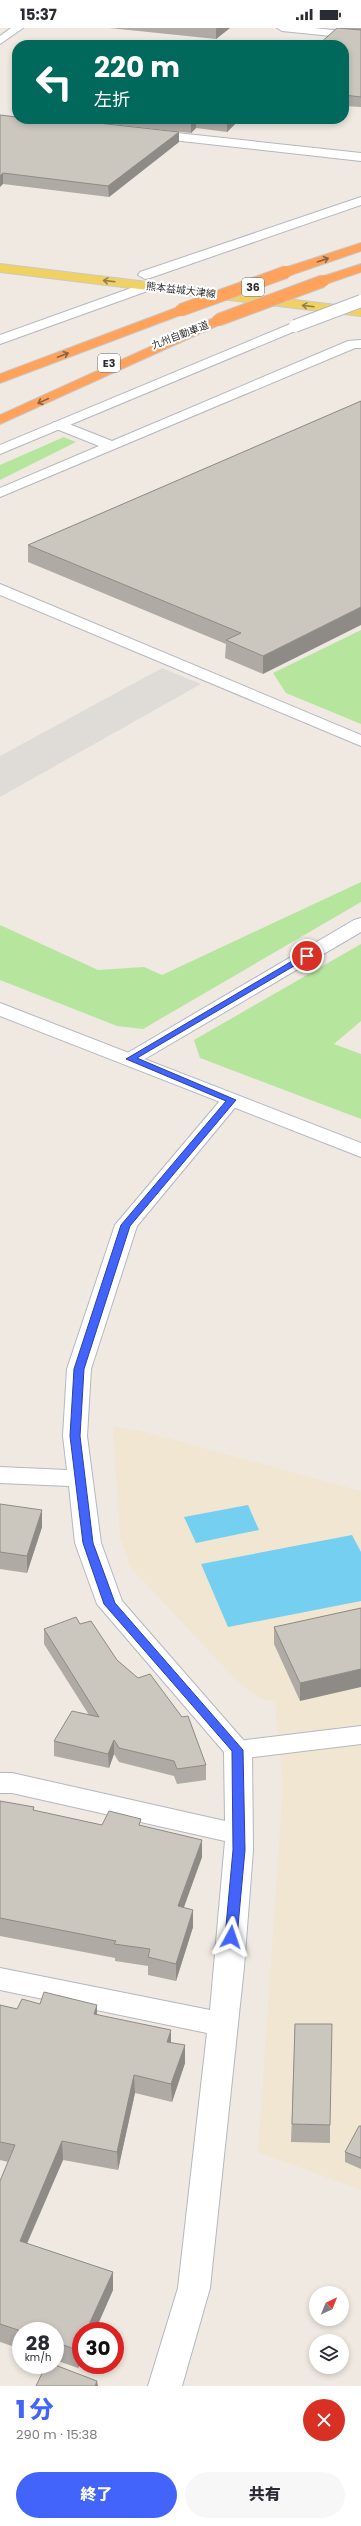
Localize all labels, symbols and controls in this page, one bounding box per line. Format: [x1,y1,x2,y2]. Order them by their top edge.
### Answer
text: 15:37 [20,4,57,25]
text: 220 m [94,48,180,87]
icon: left [28,56,80,108]
text: 左折 [94,87,130,112]
one-way arrow [317,256,330,263]
one-way arrow [103,277,116,285]
street label: 熊本益城大津線 [145,278,217,302]
road number: 36 [242,278,264,296]
one-way arrow [302,302,315,310]
street label: 九州自動車道 [149,317,211,353]
one-way arrow [56,350,68,358]
road number: E3 [98,354,120,372]
one-way arrow [37,398,49,405]
pin [290,939,324,973]
icon: arrive [296,945,318,967]
position arrow [210,1916,252,1958]
north arrow [309,2286,349,2326]
map controls [309,2286,349,2374]
speed limit sign: 30 [72,2322,124,2374]
text: 28 [26,2329,50,2357]
button: layers [309,2334,349,2374]
text: km/h [25,2350,51,2365]
text: 1 分 [16,2393,54,2426]
button: close [303,2399,345,2441]
text: 290 m · 15:38 [16,2425,97,2444]
button: 終了 [16,2472,177,2518]
button: 共有 [185,2472,345,2518]

